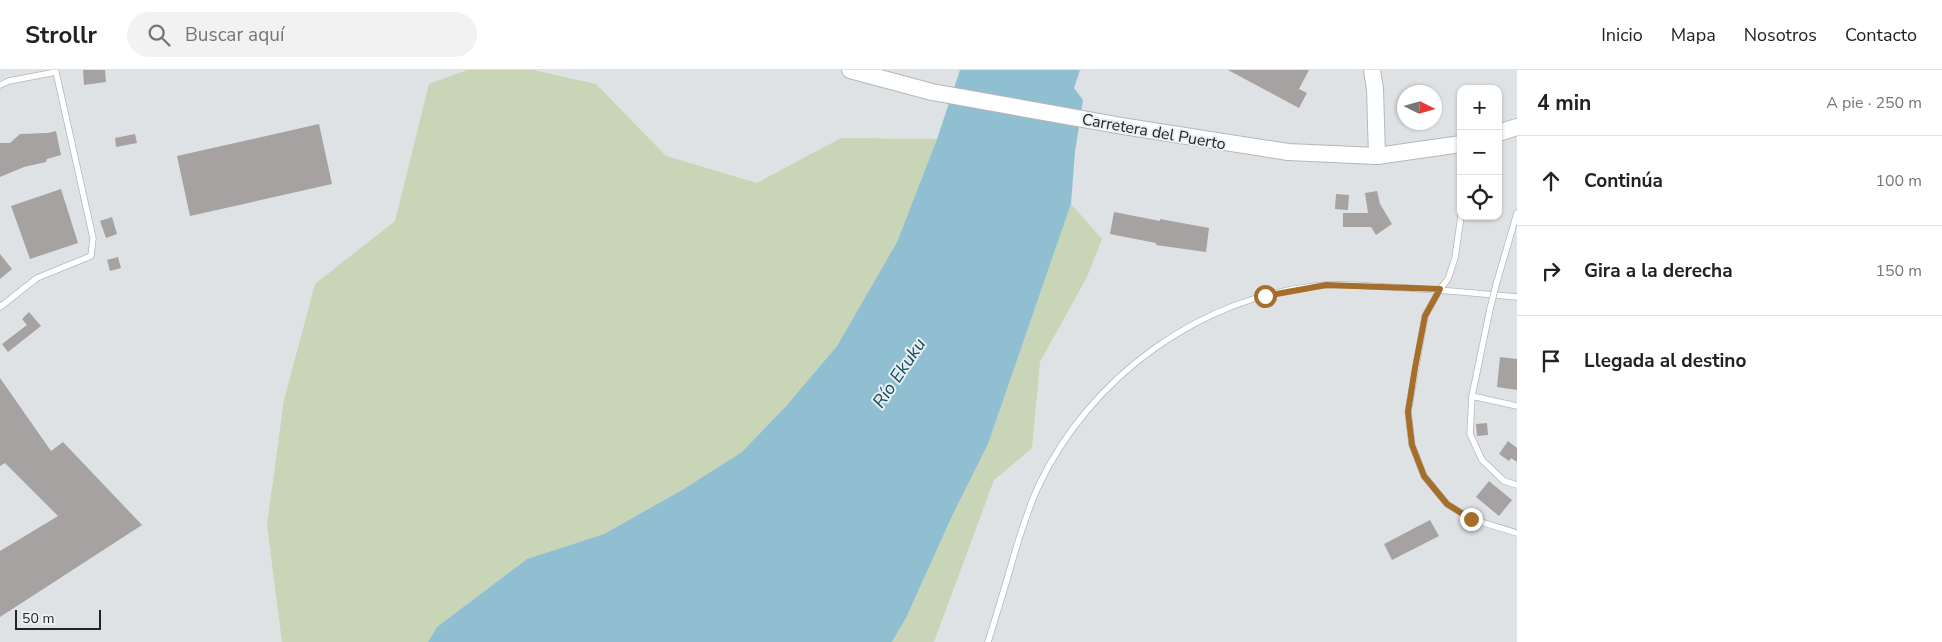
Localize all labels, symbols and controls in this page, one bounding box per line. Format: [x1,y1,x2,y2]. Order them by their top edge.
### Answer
search box [127,12,477,57]
text: Strollr [25,19,97,51]
icon: search [145,21,173,49]
text: Buscar aquí [185,22,284,48]
text: Inicio [1601,23,1643,47]
text: Mapa [1671,23,1716,47]
text: Nosotros [1744,23,1817,47]
text: Contacto [1845,23,1917,47]
north arrow [1397,85,1442,130]
map controls [1457,85,1502,220]
button: + [1457,85,1502,130]
text: 4 min [1537,89,1591,117]
text: A pie · 250 m [1826,92,1922,114]
street label: Carretera del Puerto [1080,108,1228,156]
button: − [1457,130,1502,175]
icon: ahead [1537,167,1565,195]
text: Continúa [1584,168,1663,194]
text: 100 m [1875,170,1922,192]
button: locate [1457,175,1502,220]
icon: right [1537,257,1565,285]
text: Gira a la derecha [1584,258,1733,284]
text: 150 m [1875,260,1922,282]
route start [1254,285,1277,308]
water label: Río Ekuku [867,333,931,413]
icon: arrive [1537,347,1565,375]
text: Llegada al destino [1584,348,1746,374]
route end [1460,508,1483,531]
scale bar [15,607,101,630]
text: 50 m [22,609,54,628]

